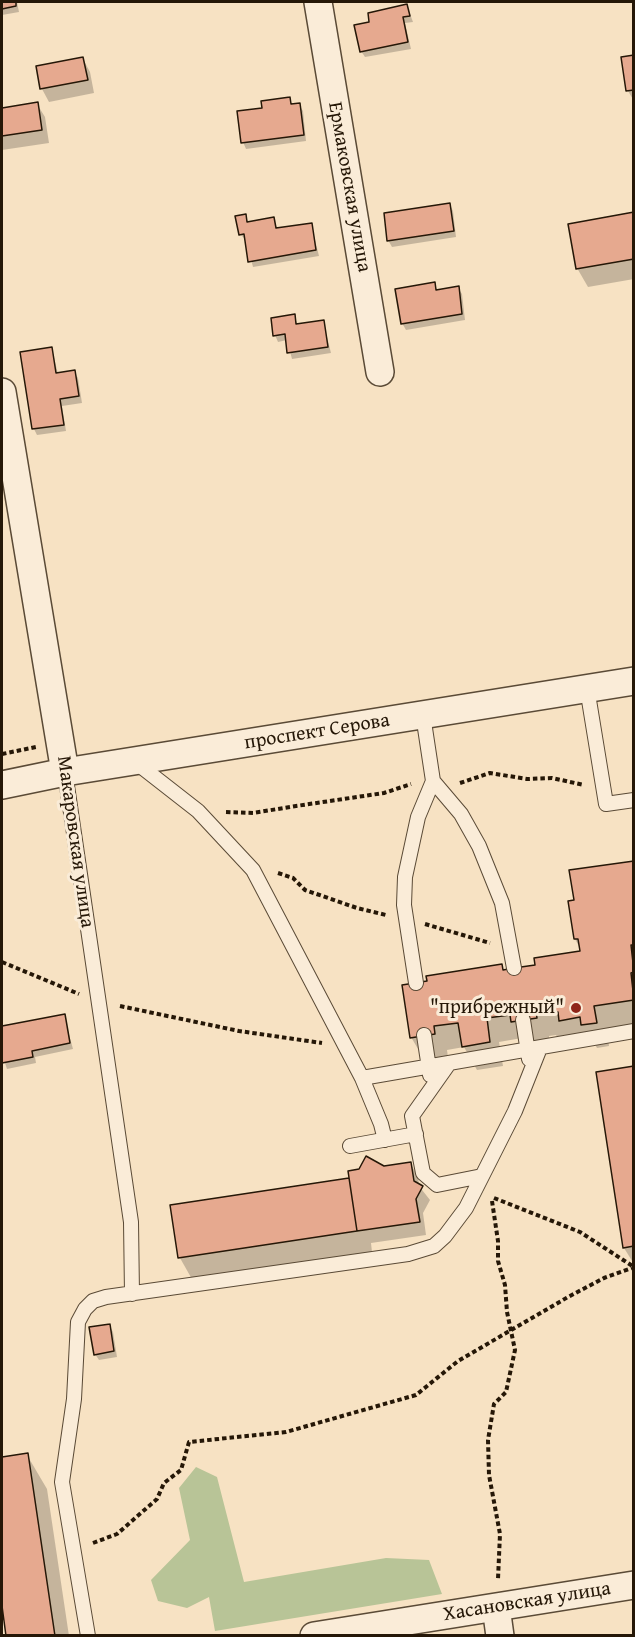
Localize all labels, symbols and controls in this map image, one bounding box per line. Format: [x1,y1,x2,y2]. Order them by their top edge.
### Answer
street label: Ермаковская улица [322,100,376,274]
street label: проспект Серова [243,709,391,755]
street label: Макаровская улица [51,755,99,929]
place label: "прибрежный" [430,996,564,1020]
marker: "прибрежный" [569,1001,583,1015]
street label: Хасановская улица [442,1577,612,1627]

